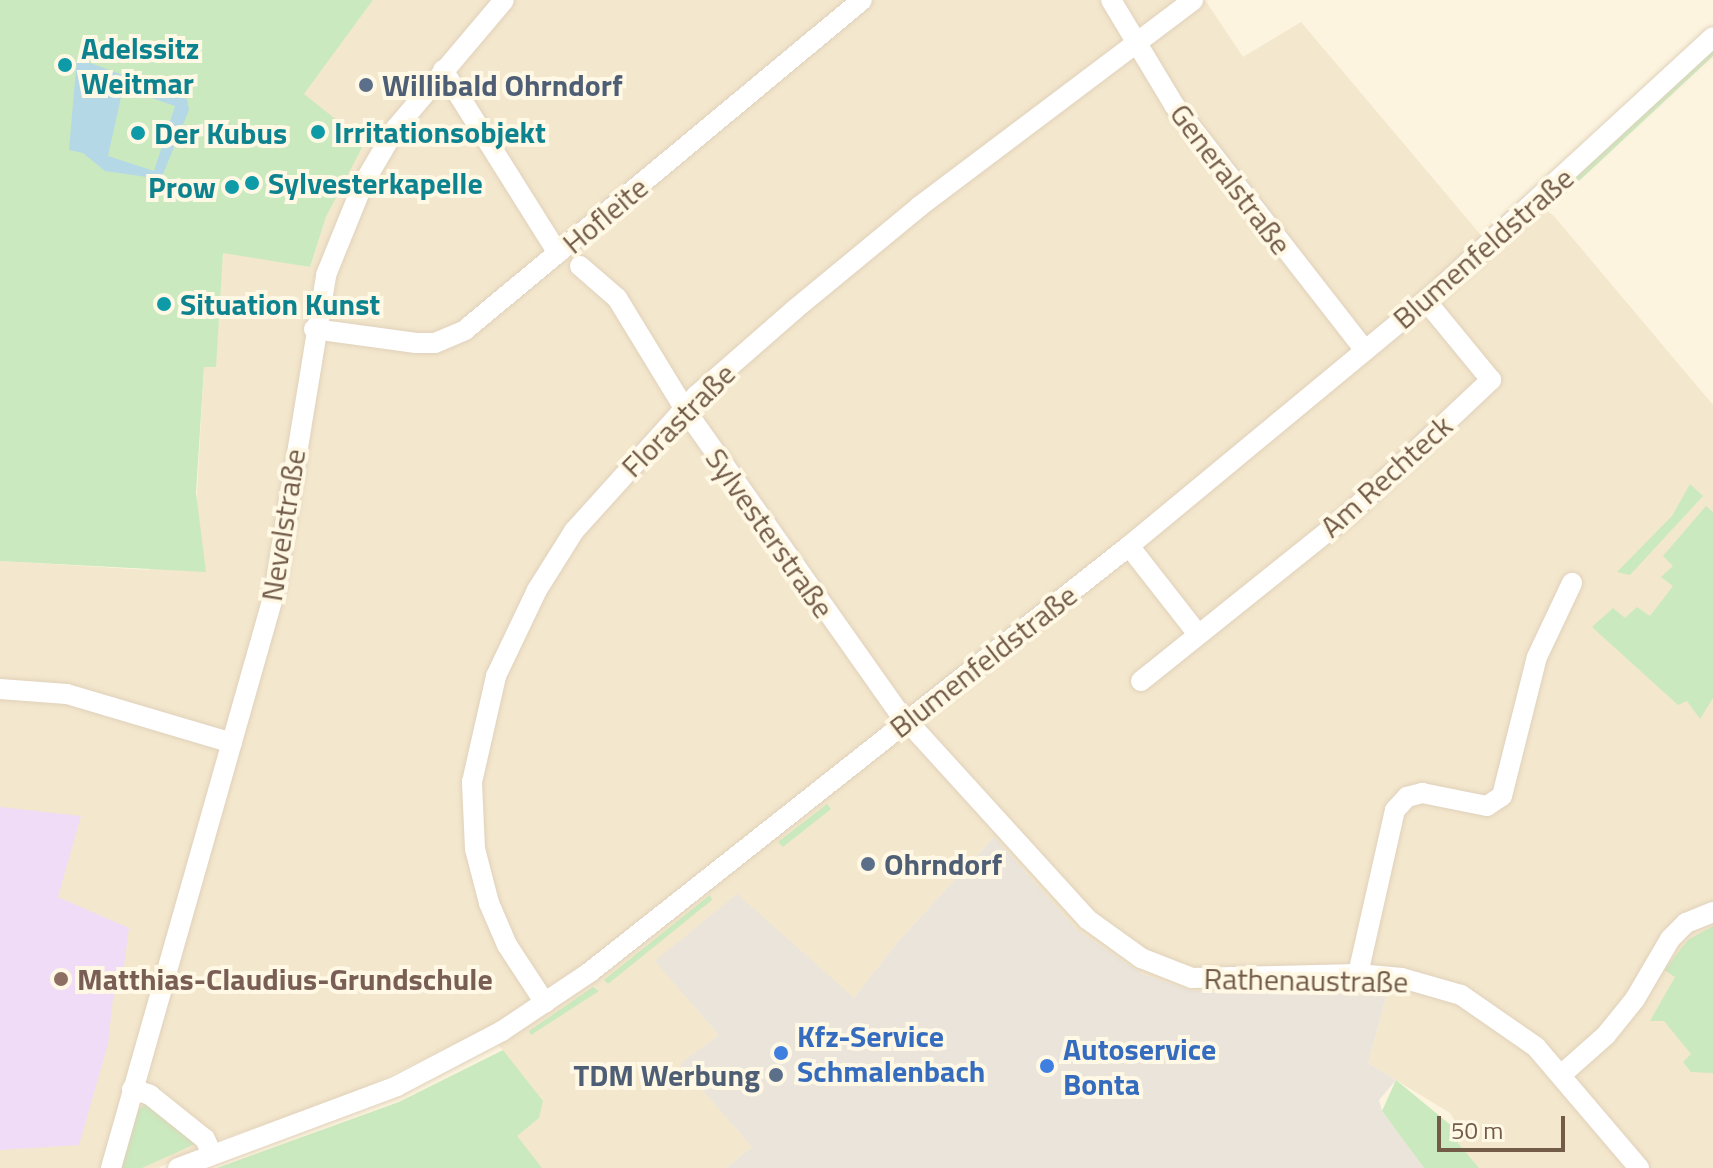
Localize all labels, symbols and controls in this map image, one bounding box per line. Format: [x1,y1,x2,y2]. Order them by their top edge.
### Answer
place label: Adelssitz Weitmar [81,30,199,100]
marker: Adelssitz Weitmar [56,56,74,74]
place label: Willibald Ohrndorf [382,67,623,103]
marker: Willibald Ohrndorf [357,76,375,94]
street label: Generalstraße [1163,96,1299,262]
place label: Irritationsobjekt [334,114,546,150]
place label: Der Kubus [154,115,287,151]
marker: Irritationsobjekt [309,123,327,141]
marker: Der Kubus [129,124,147,142]
street label: Blumenfeldstraße [1385,160,1581,336]
place label: Sylvesterkapelle [268,165,483,201]
place label: Prow [148,169,216,205]
street label: Hofleite [555,169,655,261]
marker: Sylvesterkapelle [243,174,261,192]
marker: Prow [223,178,241,196]
place label: Situation Kunst [180,286,380,322]
marker: Situation Kunst [155,295,173,313]
street label: Florastraße [614,356,742,484]
street label: Am Rechteck [1313,407,1459,545]
street label: Sylvesterstraße [698,441,842,625]
street label: Nevelstraße [253,446,313,604]
street label: Blumenfeldstraße [882,577,1084,745]
place label: Ohrndorf [884,846,1002,882]
marker: Ohrndorf [859,855,877,873]
street label: Rathenaustraße [1203,960,1409,1000]
place label: Matthias-Claudius-Grundschule [77,961,493,997]
marker: Matthias-Claudius-Grundschule [52,970,70,988]
place label: Kfz-Service Schmalenbach [797,1018,985,1088]
place label: Autoservice Bonta [1063,1031,1216,1102]
marker: Kfz-Service Schmalenbach [772,1044,790,1062]
place label: TDM Werbung [573,1057,760,1093]
marker: Autoservice Bonta [1038,1057,1056,1075]
marker: TDM Werbung [767,1066,785,1084]
scale bar [1441,1100,1569,1150]
text: 50 m [1451,1112,1503,1148]

